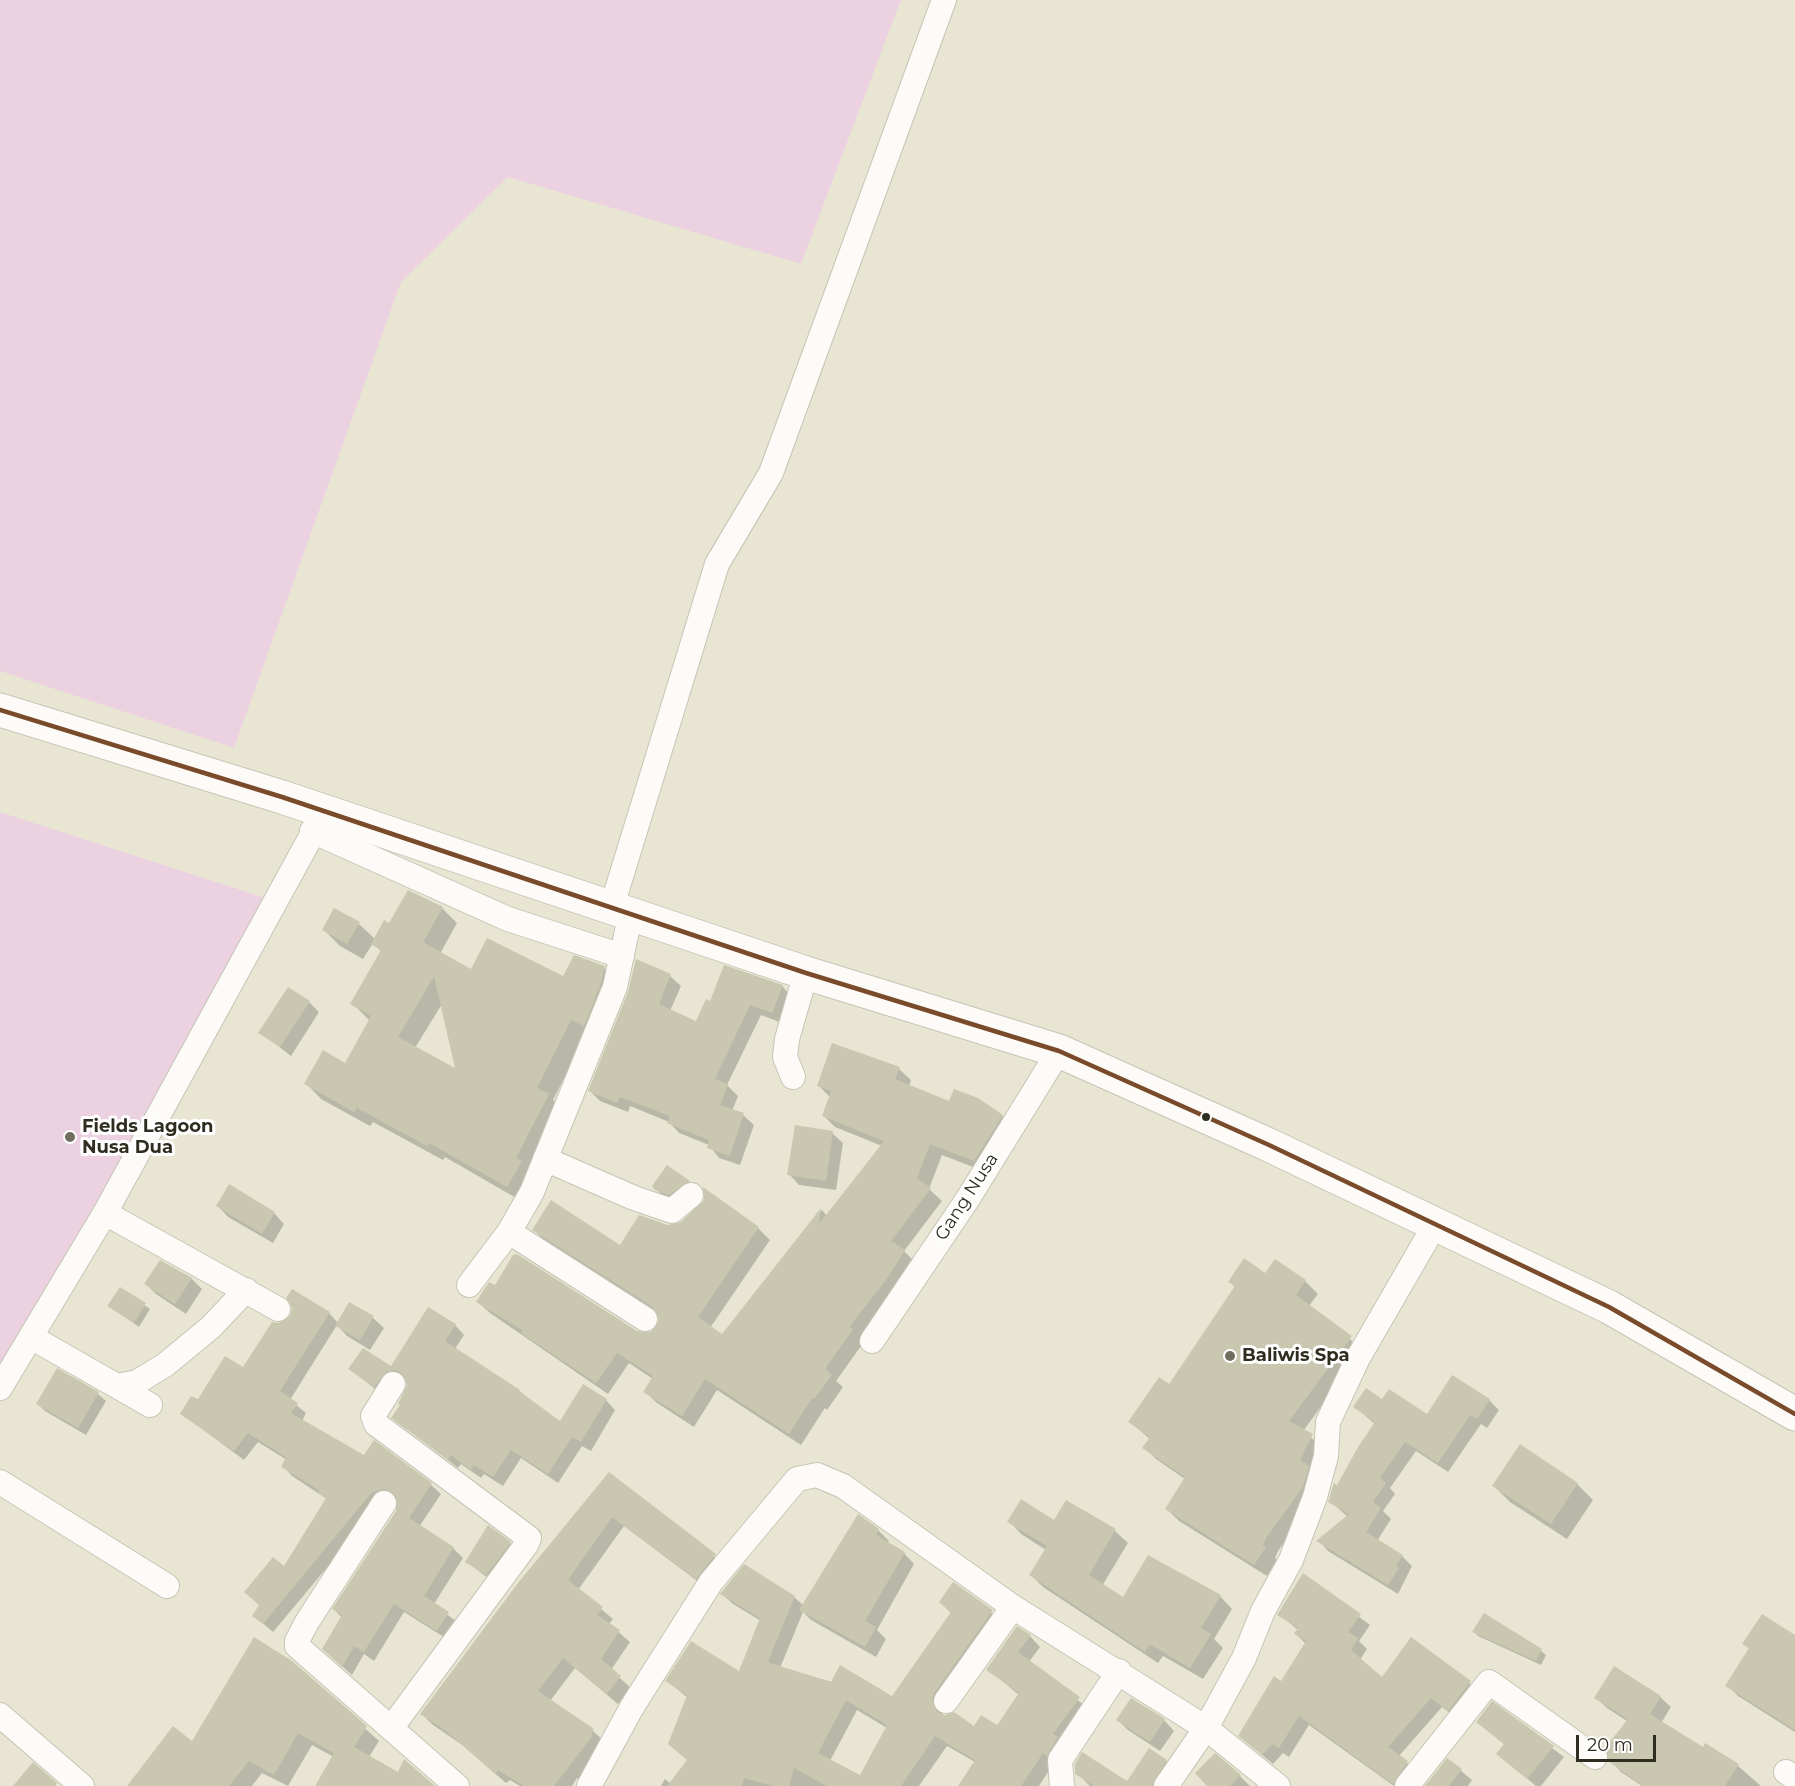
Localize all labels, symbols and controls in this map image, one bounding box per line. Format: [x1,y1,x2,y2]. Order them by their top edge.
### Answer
unlabelled marker [1200,1111,1212,1123]
place label: Fields Lagoon Nusa Dua [82,1116,214,1158]
marker: Fields Lagoon Nusa Dua [63,1130,77,1144]
street label: Gang Nusa [931,1149,1003,1245]
place label: Baliwis Spa [1242,1345,1349,1367]
marker: Baliwis Spa [1223,1349,1237,1363]
scale bar [1579,1723,1658,1761]
text: 20 m [1587,1734,1633,1756]

